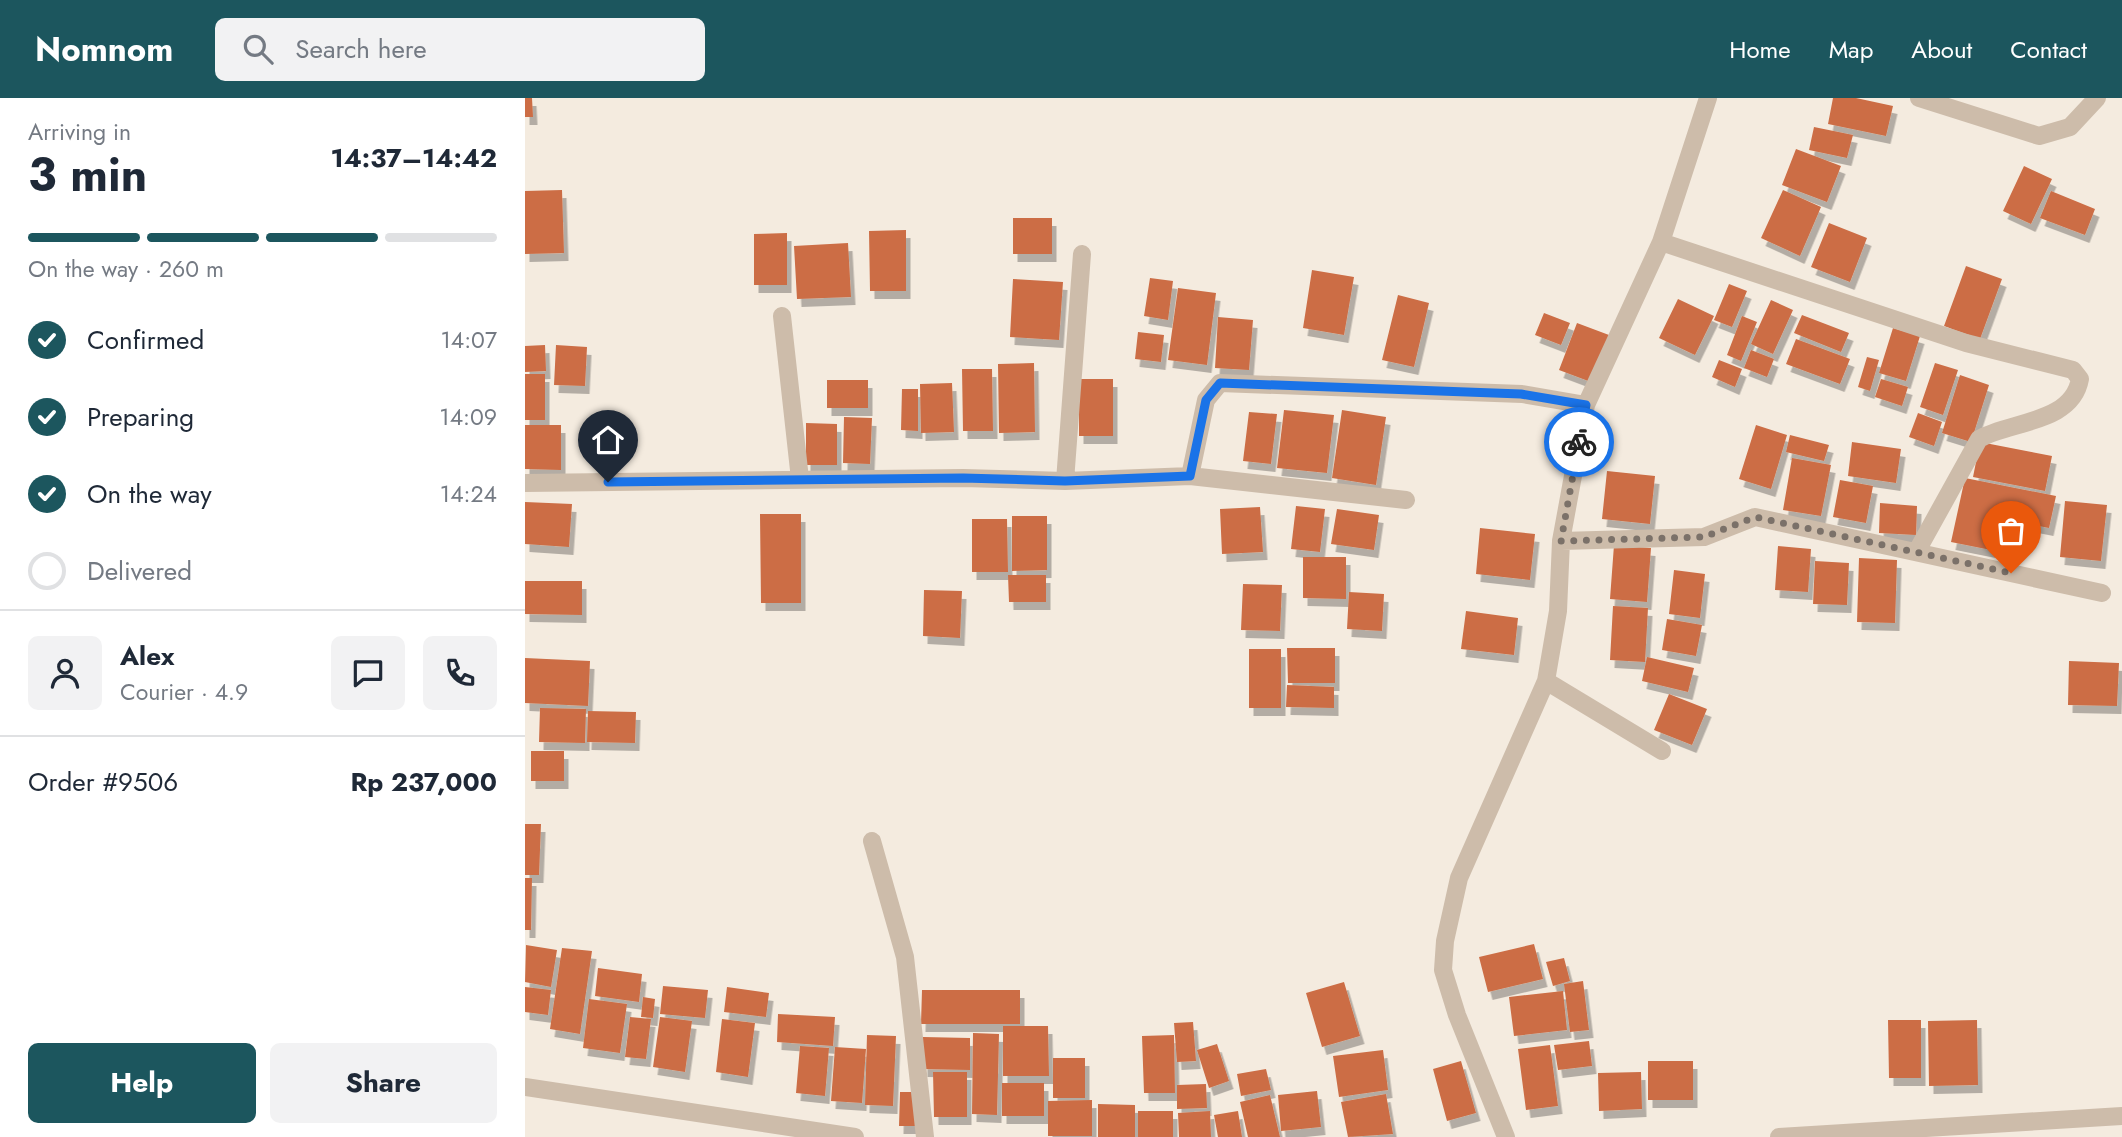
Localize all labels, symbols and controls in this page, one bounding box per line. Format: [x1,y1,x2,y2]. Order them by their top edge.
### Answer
search box [215,18,705,81]
text: Nomnom [35,26,173,73]
icon: search [239,30,277,68]
text: Search here [295,30,427,68]
text: Home [1729,32,1791,67]
text: Map [1829,32,1873,67]
text: About [1911,32,1972,67]
text: Contact [2010,32,2087,67]
text: Arriving in [28,115,131,149]
text: 14:37–14:42 [330,139,497,177]
text: 3 min [28,142,147,208]
text: On the way · 260 m [28,252,224,286]
icon: check [28,321,66,359]
text: Confirmed [87,321,204,359]
text: 14:07 [440,323,497,357]
icon: check [28,398,66,436]
text: Preparing [87,398,194,436]
text: 14:09 [439,400,497,434]
courier [1544,407,1614,477]
pin [578,410,638,482]
icon: home [589,421,627,459]
icon: bike [1560,423,1598,461]
icon: check [28,475,66,513]
text: On the way [87,475,212,513]
text: 14:24 [440,477,497,511]
pin [1981,501,2041,573]
icon: bag [1992,512,2030,550]
text: Delivered [87,552,192,590]
button: person [28,636,102,710]
button: chat [331,636,405,710]
button: phone [423,636,497,710]
text: Alex [120,637,174,675]
text: Courier · 4.9 [120,675,248,709]
text: Order #9506 [28,763,178,801]
text: Rp 237,000 [350,763,497,801]
button: Help [28,1043,256,1123]
button: Share [270,1043,497,1123]

